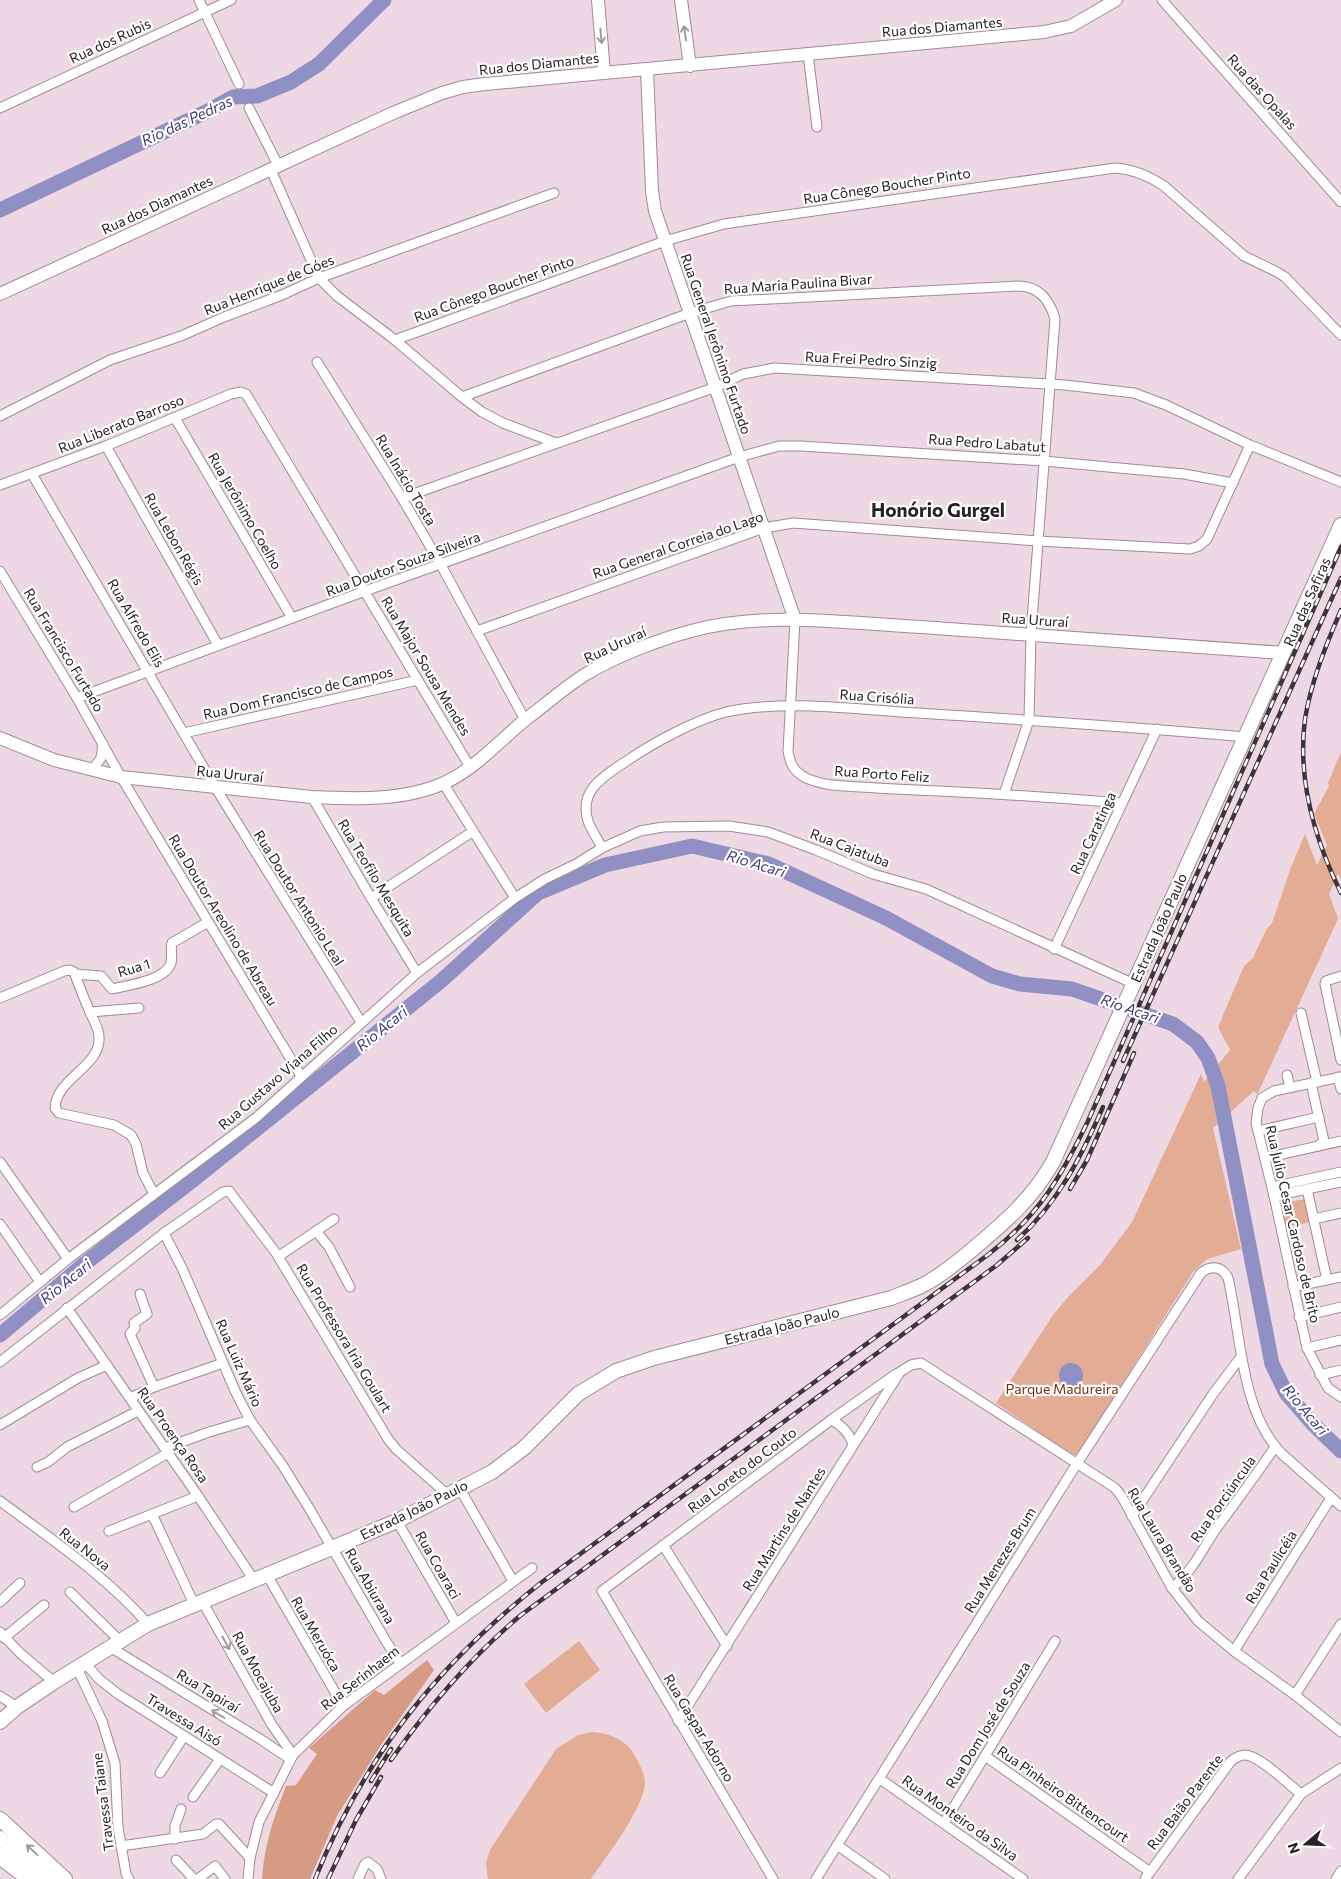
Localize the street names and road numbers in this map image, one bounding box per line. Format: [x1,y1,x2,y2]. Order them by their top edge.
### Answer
street label: Rua dos Diamantes [881,13,1003,40]
street label: Rua dos Rubis [66,14,153,67]
street label: Rua dos Diamantes [478,49,600,78]
street label: Rua das Opalas [1224,50,1301,133]
street label: Rua Cônego Boucher Pinto [802,164,972,207]
street label: Rua dos Diamantes [99,171,215,238]
street label: Rua Henrique de Góes [201,251,336,318]
street label: Rua General Jerônimo Furtado [678,251,755,436]
street label: Rua Cônego Boucher Pinto [411,252,576,325]
street label: Rua Maria Paulina Bivar [723,270,873,297]
street label: Rua Frei Pedro Sinzig [804,348,938,371]
street label: Rua Liberato Barroso [55,391,186,457]
street label: Rua Pedro Labatut [928,430,1047,455]
street label: Rua Inácio Tosta [373,431,440,528]
street label: Rua Jerônimo Coelho [205,449,286,572]
street label: Rua Lebon Régis [141,490,208,588]
street label: Rua General Correia do Lago [590,507,765,582]
street label: Rua Doutor Souza Silveira [323,528,482,599]
street label: Rua das Safiras [1279,555,1334,649]
street label: Rua Alfredo Elis [104,575,169,670]
street label: Rua Francisco Furtado [21,585,108,715]
street label: Rua Major Sousa Mendes [378,593,475,738]
street label: Rua Ururaí [1001,609,1070,630]
street label: Rua Ururaí [581,622,649,666]
street label: Rua Dom Francisco de Campos [201,662,394,723]
street label: Rua Crisólia [839,685,915,708]
street label: Rua Ururaí [196,762,265,786]
street label: Rua Porto Feliz [834,762,930,785]
street label: Rua Caratinga [1066,789,1119,877]
street label: Rua Teofilo Mesquita [335,816,418,940]
street label: Rua Cajatuba [808,825,892,871]
street label: Rua Doutor Antonio Leal [251,827,348,969]
street label: Rua Doutor Areolino de Abreau [165,831,281,1008]
street label: Estrada João Paulo [1127,871,1190,985]
street label: Rua 1 [116,955,152,980]
street label: Rua Gustavo Viana Filho [215,1020,341,1133]
street label: Rua Julio Cesar Cardoso de Brito [1262,1123,1325,1324]
street label: Rua Professora Iria Goulart [293,1260,396,1415]
street label: Estrada João Paulo [723,1303,841,1348]
street label: Rua Luiz Mário [213,1316,266,1409]
street label: Rua Proença Rosa [134,1384,213,1486]
street label: Rua Loreto do Couto [684,1423,799,1516]
street label: Rua Porciúncula [1187,1452,1259,1545]
street label: Rua Martins de Nantes [738,1464,829,1594]
street label: Estrada João Paulo [357,1476,470,1543]
street label: Rua Laura Brandão [1124,1484,1200,1595]
street label: Rua Menezes Brum [960,1504,1039,1616]
street label: Rua Nova [56,1523,114,1574]
street label: Rua Paulicéia [1241,1527,1300,1607]
street label: Rua Coaraci [412,1528,465,1602]
street label: Rua Abiurana [342,1545,399,1627]
street label: Rua Meruóca [288,1593,345,1674]
street label: Rua Mocajuba [229,1628,288,1715]
street label: Rua Serinhaem [317,1642,402,1714]
street label: Rua Dom José de Souza [942,1658,1034,1791]
street label: Rua Tapiraí [174,1665,243,1716]
street label: Rua Gaspar Adorno [661,1671,738,1785]
street label: Travessa Aisó [144,1690,225,1749]
street label: Rua Pinheiro Bittencourt [994,1742,1133,1846]
street label: Rua Baião Parente [1143,1751,1226,1853]
street label: Travessa Taiane [88,1752,117,1852]
street label: Rua Monteiro da Silva [899,1771,1022,1864]

